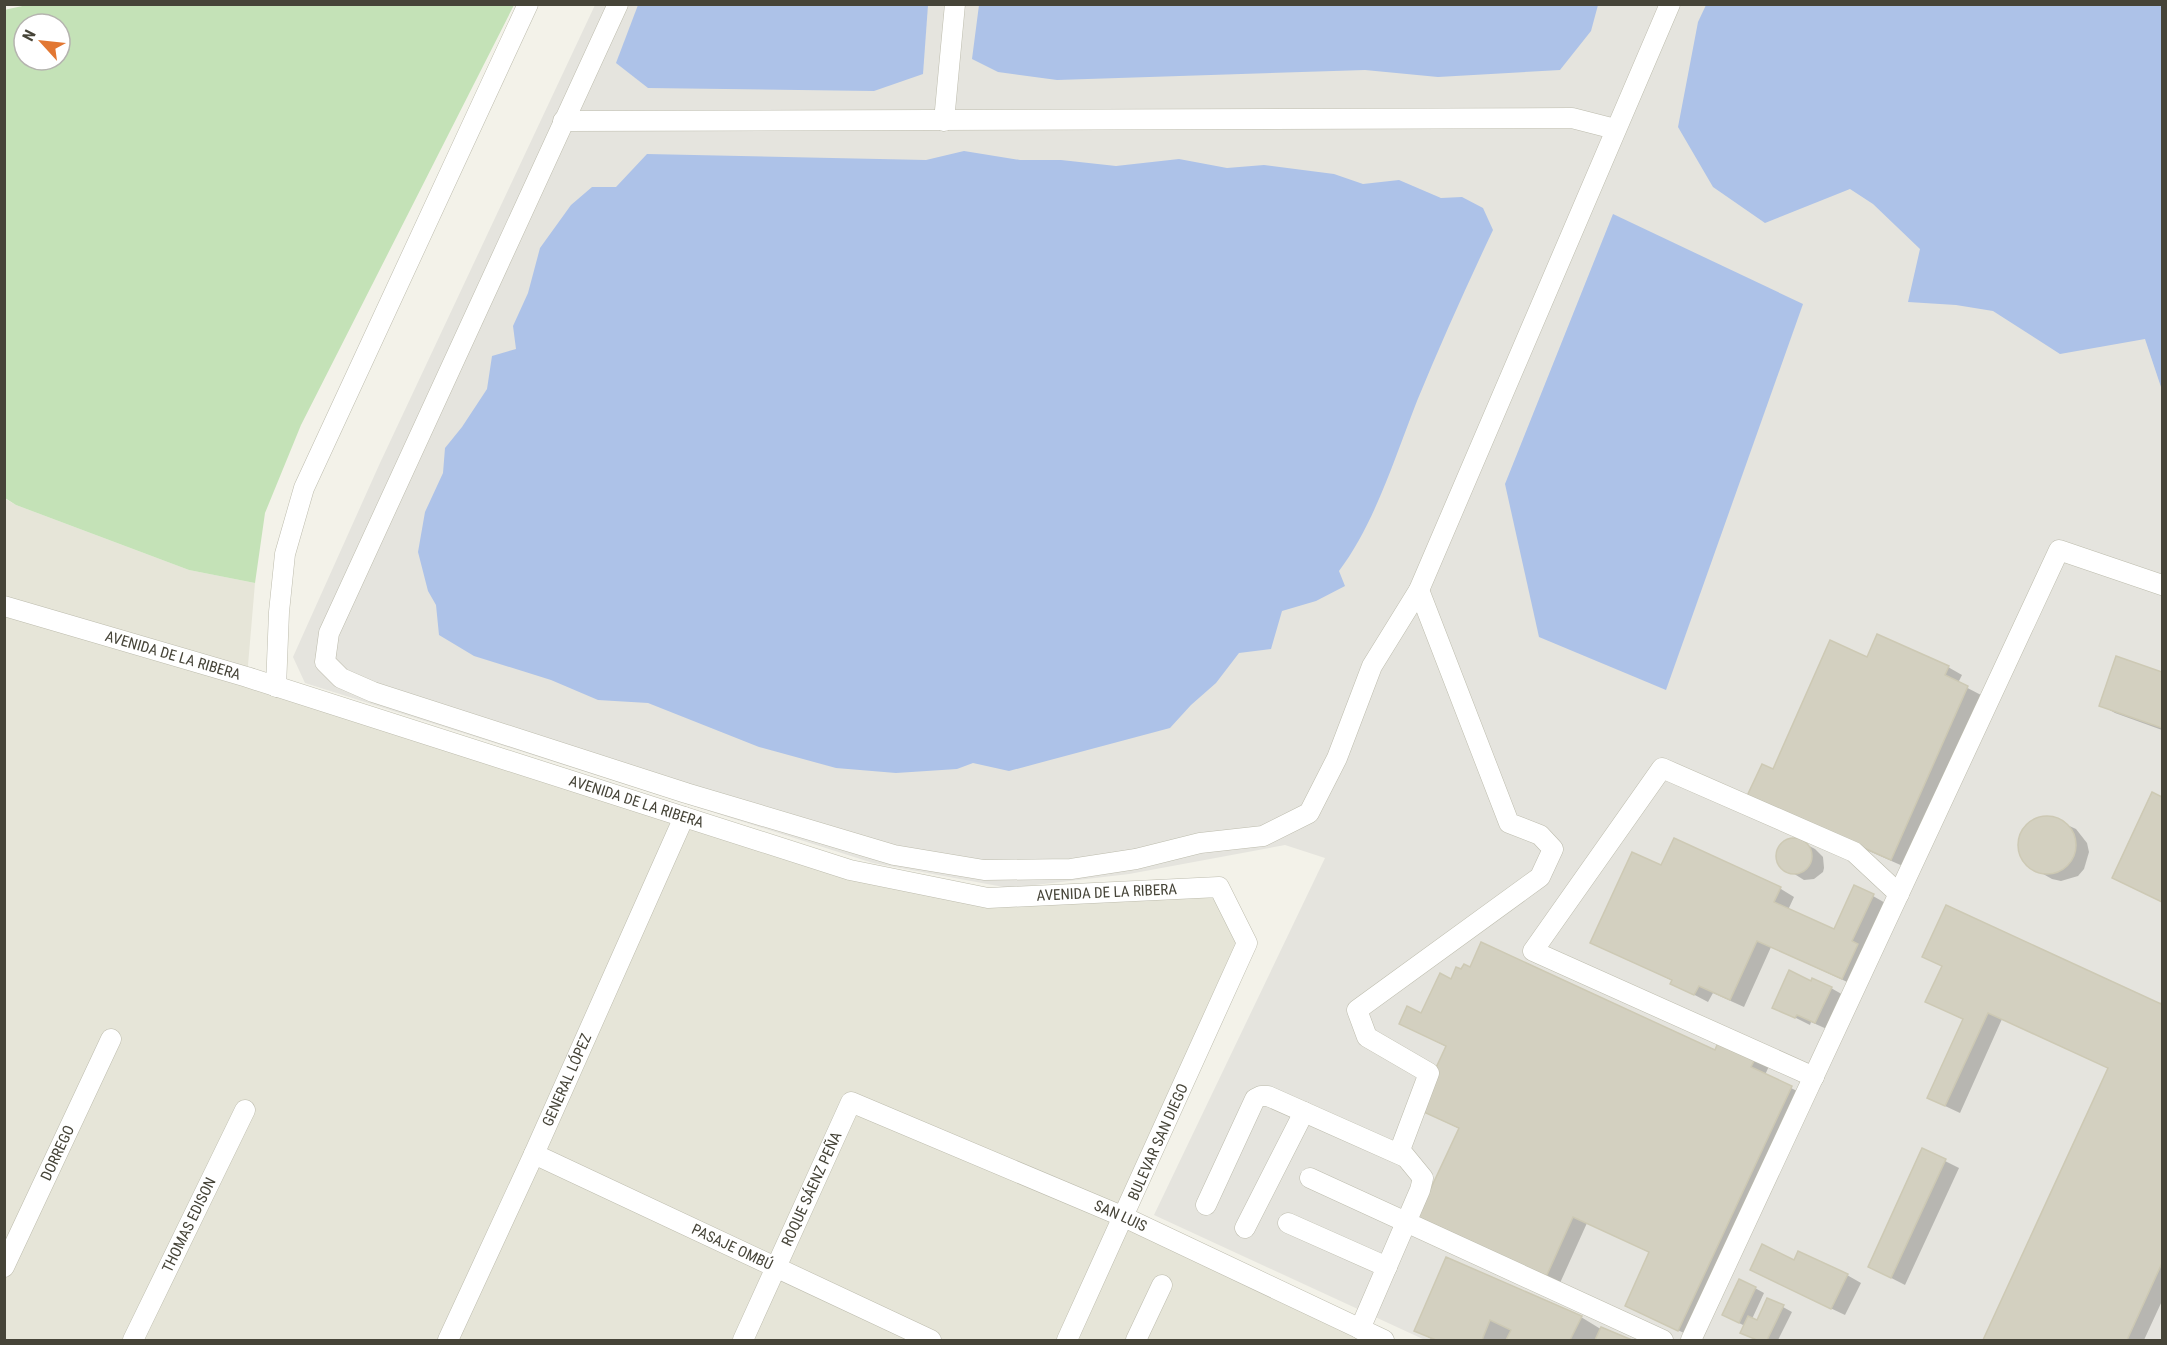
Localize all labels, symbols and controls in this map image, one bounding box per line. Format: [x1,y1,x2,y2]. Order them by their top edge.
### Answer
north arrow [12,12,72,72]
text: N [18,27,40,44]
street label: AVENIDA DE LA RIBERA [103,627,243,684]
street label: AVENIDA DE LA RIBERA [567,772,706,832]
street label: AVENIDA DE LA RIBERA [1036,880,1178,905]
street label: GENERAL LÓPEZ [538,1031,596,1129]
street label: BULEVAR SAN DIEGO [1124,1081,1192,1203]
street label: DORREGO [37,1122,78,1183]
street label: ROQUE SÁENZ PEÑA [778,1128,846,1249]
street label: THOMAS EDISON [158,1174,220,1275]
street label: SAN LUIS [1091,1196,1150,1236]
street label: PASAJE OMBÚ [689,1220,776,1274]

